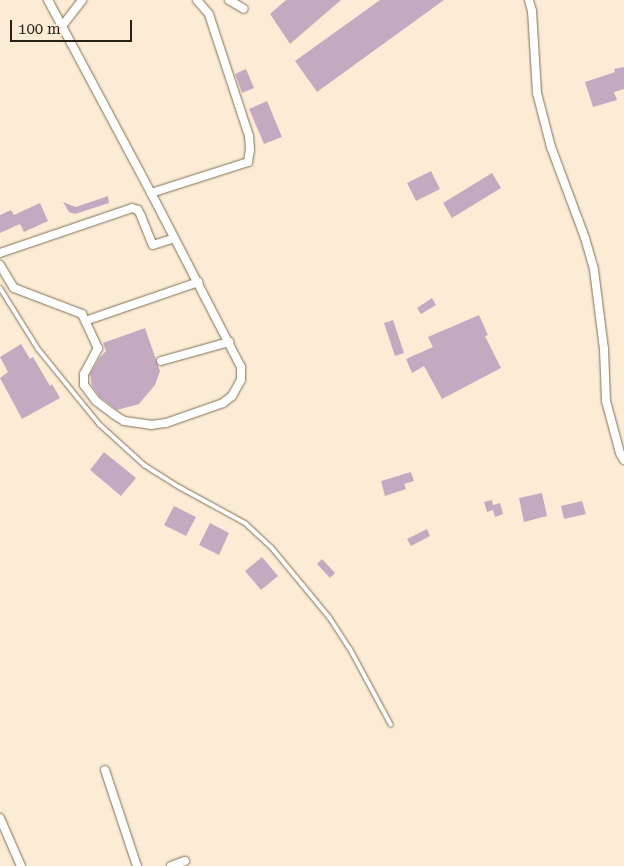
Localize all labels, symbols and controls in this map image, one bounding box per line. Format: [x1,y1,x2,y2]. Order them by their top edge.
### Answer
scale bar [12,10,135,42]
text: 100 m [18,20,61,38]

